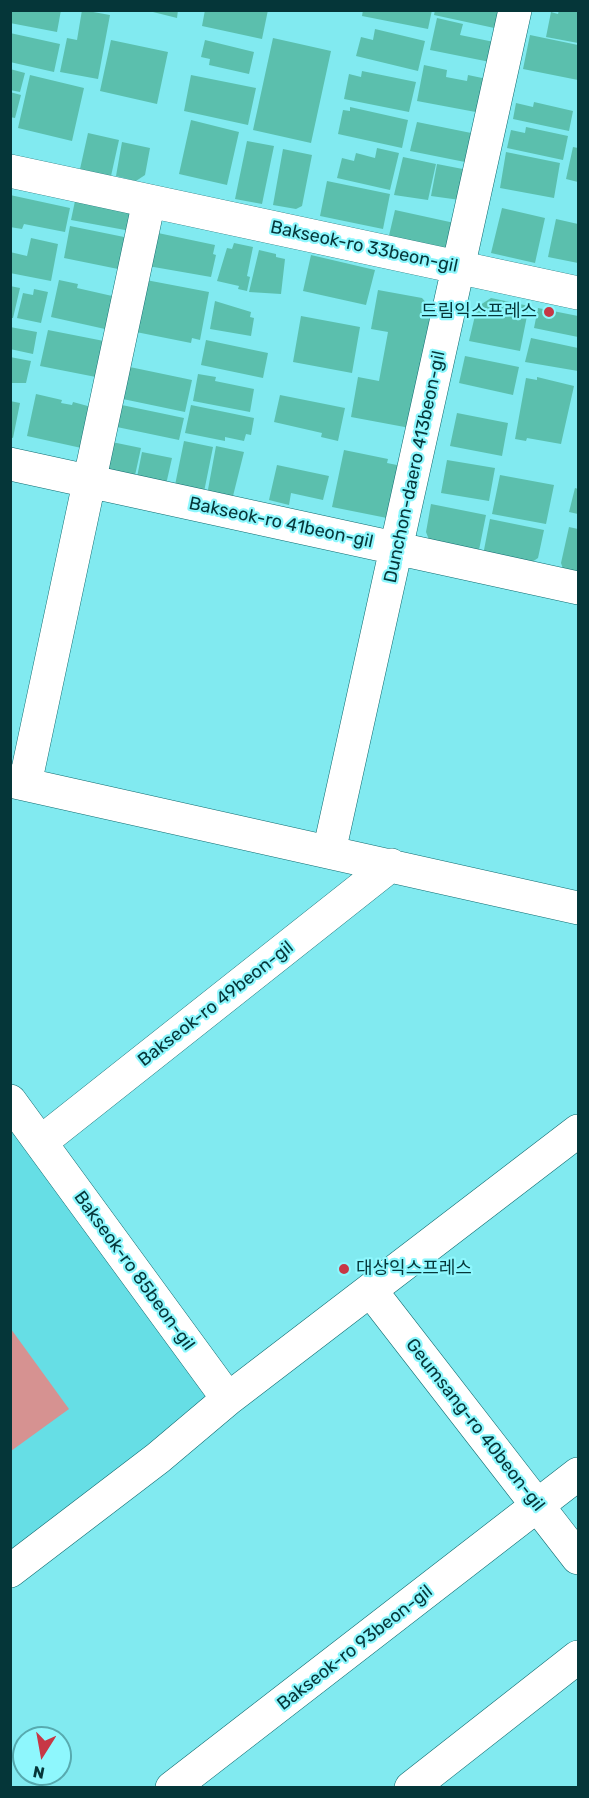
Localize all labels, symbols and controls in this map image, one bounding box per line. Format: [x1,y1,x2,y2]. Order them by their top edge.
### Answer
street label: Bakseok-ro 33beon-gil [268,217,460,277]
place label: 드림익스프레스 [421,301,537,323]
marker: 드림익스프레스 [542,305,556,319]
street label: Dunchon-daero 413beon-gil [380,349,450,585]
street label: Bakseok-ro 41beon-gil [187,493,375,553]
street label: Bakseok-ro 49beon-gil [134,937,298,1071]
street label: Bakseok-ro 85beon-gil [69,1187,199,1355]
place label: 대상익스프레스 [356,1258,472,1280]
marker: 대상익스프레스 [337,1262,351,1276]
street label: Geumsang-ro 40beon-gil [401,1334,549,1516]
street label: Bakseok-ro 93beon-gil [273,1581,437,1715]
north arrow [12,1726,72,1786]
text: N [31,1762,46,1783]

